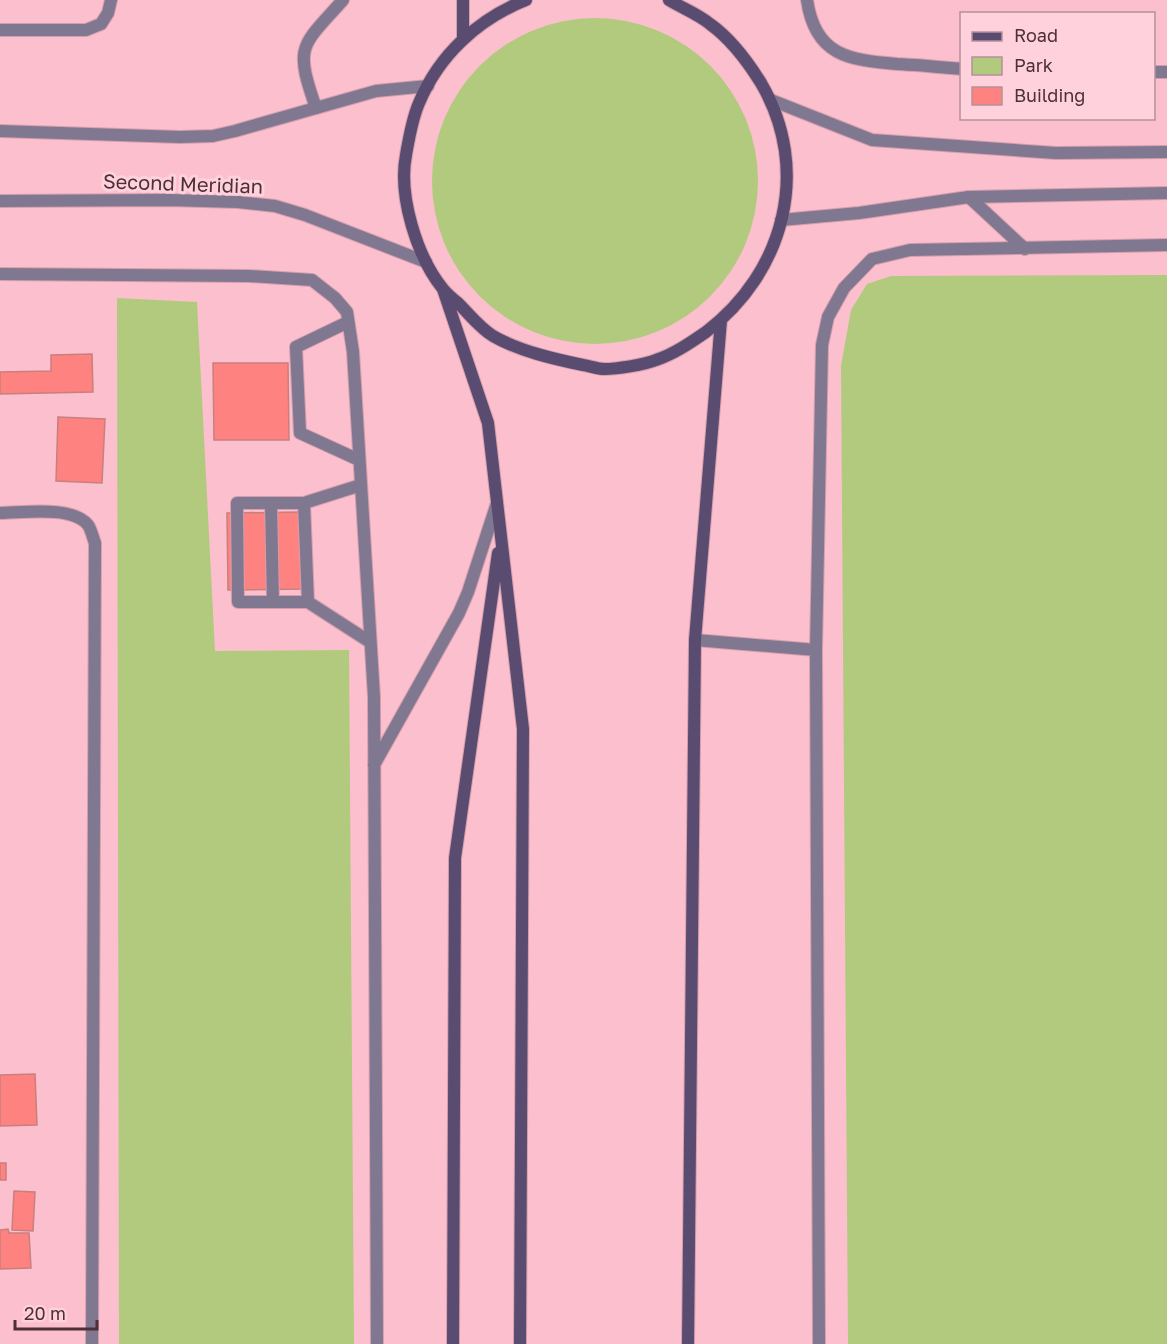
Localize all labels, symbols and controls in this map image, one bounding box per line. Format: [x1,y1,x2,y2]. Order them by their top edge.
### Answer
legend [960,12,1155,120]
text: Road [1014,24,1058,46]
text: Park [1014,54,1053,76]
text: Building [1014,84,1085,106]
street label: Second Meridian [103,168,263,198]
scale bar [15,1293,98,1331]
text: 20 m [24,1302,66,1324]

